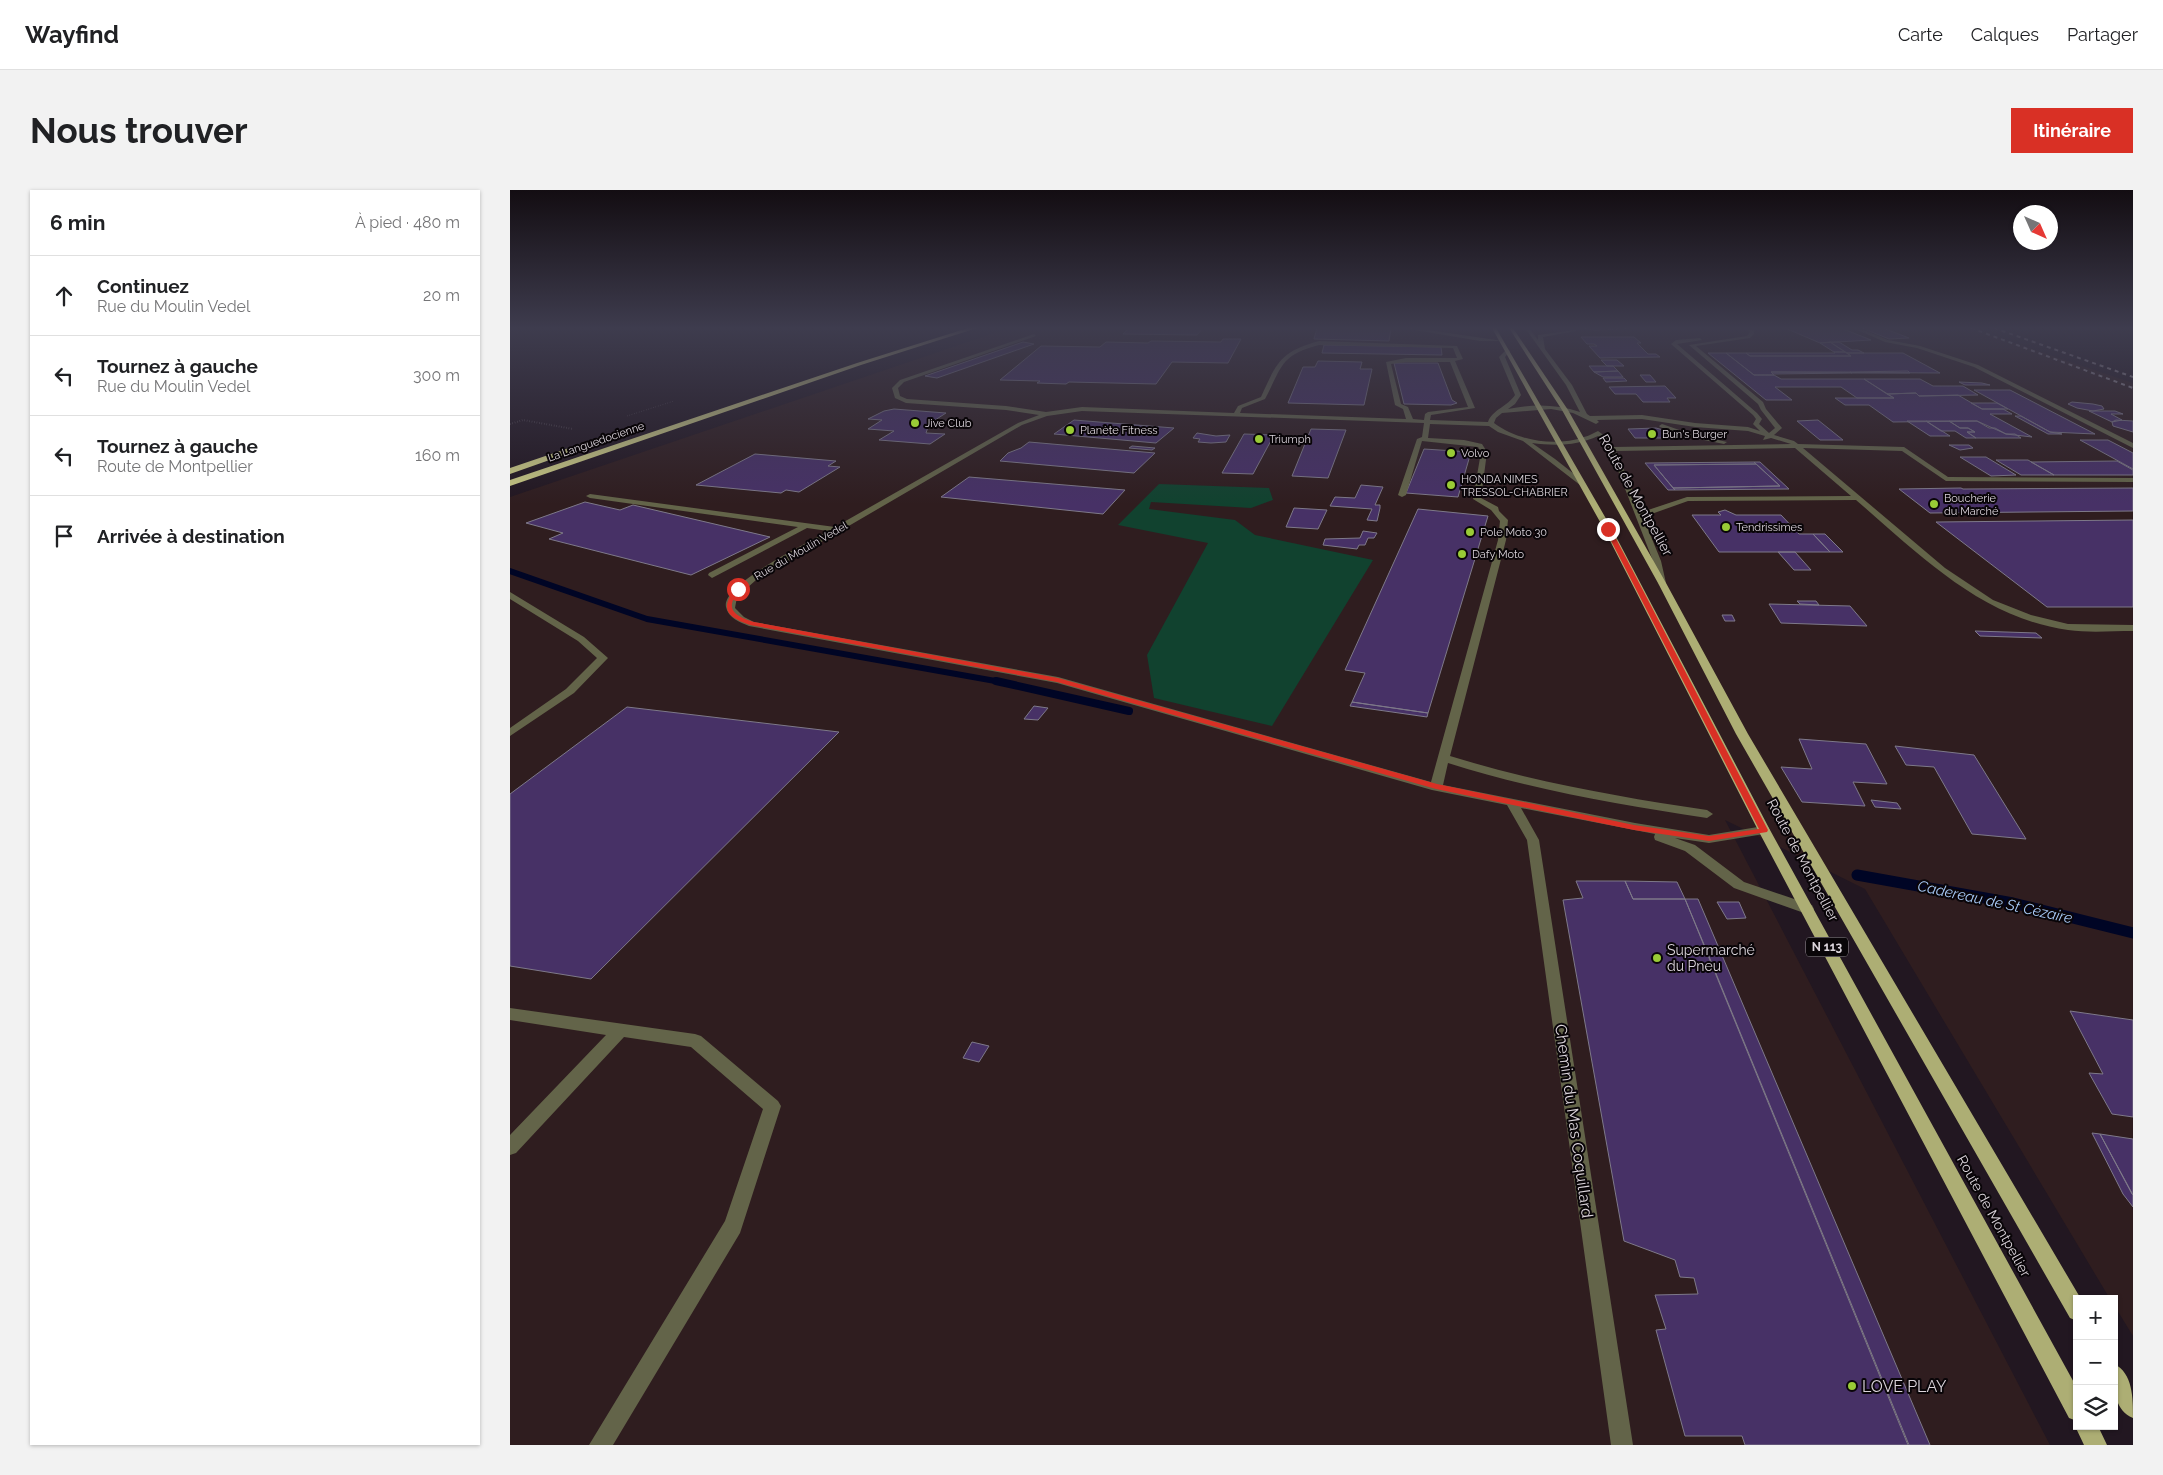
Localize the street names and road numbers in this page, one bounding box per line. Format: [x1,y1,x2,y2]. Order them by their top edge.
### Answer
street label: La Languedocienne [546,419,647,465]
street label: Route de Montpellier [1596,431,1676,559]
street label: Rue du Moulin Vedel [752,519,850,583]
street label: Route de Montpellier [1764,796,1842,924]
road number: N 113 [1806,938,1848,956]
street label: Chemin du Mas Coquillard [1551,1023,1597,1219]
street label: Route de Montpellier [1954,1152,2034,1280]

